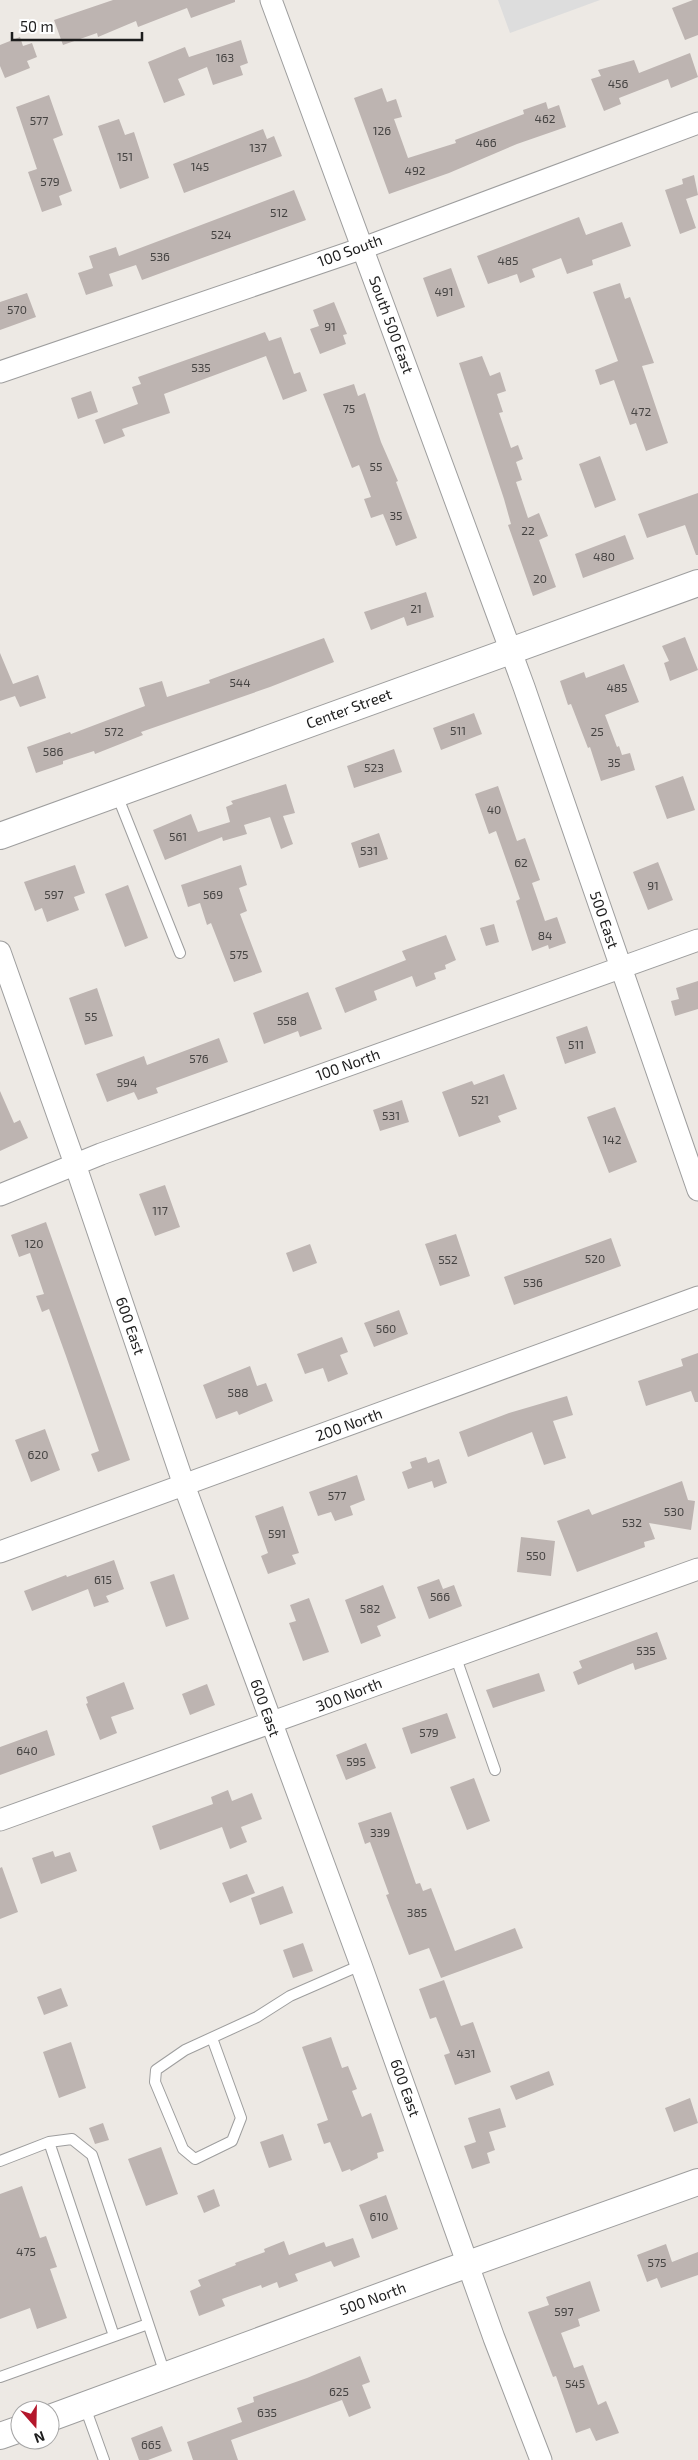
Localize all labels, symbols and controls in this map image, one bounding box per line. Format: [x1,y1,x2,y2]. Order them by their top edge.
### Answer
scale bar [12,10,142,42]
text: 50 m [20,17,54,35]
house number: 163 [216,50,234,64]
house number: 456 [608,76,628,90]
house number: 462 [535,111,556,125]
house number: 577 [30,113,48,127]
house number: 126 [373,123,391,137]
house number: 466 [475,135,497,149]
house number: 137 [249,140,267,154]
house number: 151 [117,149,133,163]
house number: 145 [191,159,209,173]
house number: 492 [405,163,426,177]
house number: 579 [40,174,60,188]
house number: 512 [270,205,288,219]
house number: 524 [211,227,231,241]
street label: 100 South [315,230,384,270]
house number: 536 [150,249,170,263]
house number: 485 [497,253,519,267]
street label: South 500 East [366,273,418,376]
house number: 491 [434,284,454,298]
house number: 570 [7,302,27,316]
house number: 91 [324,319,336,333]
house number: 535 [191,360,211,374]
house number: 75 [343,401,355,415]
house number: 472 [631,404,651,418]
house number: 55 [370,459,382,473]
house number: 35 [389,508,403,522]
house number: 22 [521,523,535,537]
house number: 480 [593,549,615,563]
house number: 20 [533,571,547,585]
house number: 21 [410,601,422,615]
house number: 544 [229,675,251,689]
house number: 485 [606,680,628,694]
street label: Center Street [303,684,394,732]
house number: 511 [450,723,466,737]
house number: 572 [104,724,124,738]
house number: 25 [590,724,604,738]
house number: 586 [43,744,63,758]
house number: 35 [607,755,621,769]
house number: 523 [364,760,384,774]
house number: 40 [487,802,501,816]
house number: 561 [169,829,187,843]
house number: 531 [360,843,378,857]
house number: 62 [514,855,528,869]
house number: 91 [647,878,659,892]
house number: 597 [44,887,64,901]
house number: 569 [203,887,223,901]
street label: 500 East [587,889,623,951]
house number: 84 [538,928,552,942]
house number: 575 [229,947,249,961]
house number: 55 [85,1009,97,1023]
house number: 558 [277,1013,297,1027]
house number: 511 [568,1037,584,1051]
street label: 100 North [313,1044,382,1084]
house number: 576 [189,1051,209,1065]
house number: 594 [117,1075,137,1089]
house number: 521 [471,1092,489,1106]
house number: 531 [382,1108,400,1122]
house number: 142 [603,1132,622,1146]
house number: 117 [152,1203,168,1217]
house number: 120 [25,1236,43,1250]
house number: 520 [585,1251,605,1265]
house number: 552 [438,1252,458,1266]
house number: 536 [523,1275,543,1289]
street label: 600 East [113,1294,149,1357]
house number: 560 [376,1321,396,1335]
house number: 588 [227,1385,249,1399]
street label: 200 North [313,1404,384,1444]
house number: 620 [28,1447,48,1461]
house number: 577 [328,1488,346,1502]
house number: 530 [664,1504,684,1518]
house number: 532 [622,1515,642,1529]
house number: 591 [268,1526,286,1540]
house number: 550 [526,1548,546,1562]
house number: 615 [94,1572,112,1586]
house number: 566 [430,1589,450,1603]
house number: 582 [360,1601,380,1615]
house number: 535 [636,1643,656,1657]
street label: 300 North [313,1673,384,1715]
street label: 600 East [247,1676,285,1739]
house number: 579 [419,1725,439,1739]
house number: 640 [16,1743,38,1757]
house number: 595 [346,1754,366,1768]
house number: 339 [370,1825,390,1839]
house number: 385 [407,1905,427,1919]
house number: 431 [457,2046,475,2060]
street label: 600 East [387,2056,425,2119]
house number: 610 [370,2209,388,2223]
house number: 475 [16,2244,36,2258]
house number: 575 [647,2255,667,2269]
street label: 500 North [337,2278,408,2318]
house number: 597 [554,2304,574,2318]
house number: 545 [565,2376,585,2390]
house number: 625 [329,2384,349,2398]
north arrow [10,2400,60,2450]
house number: 635 [257,2405,277,2419]
text: N [32,2428,47,2447]
house number: 665 [141,2437,161,2451]

